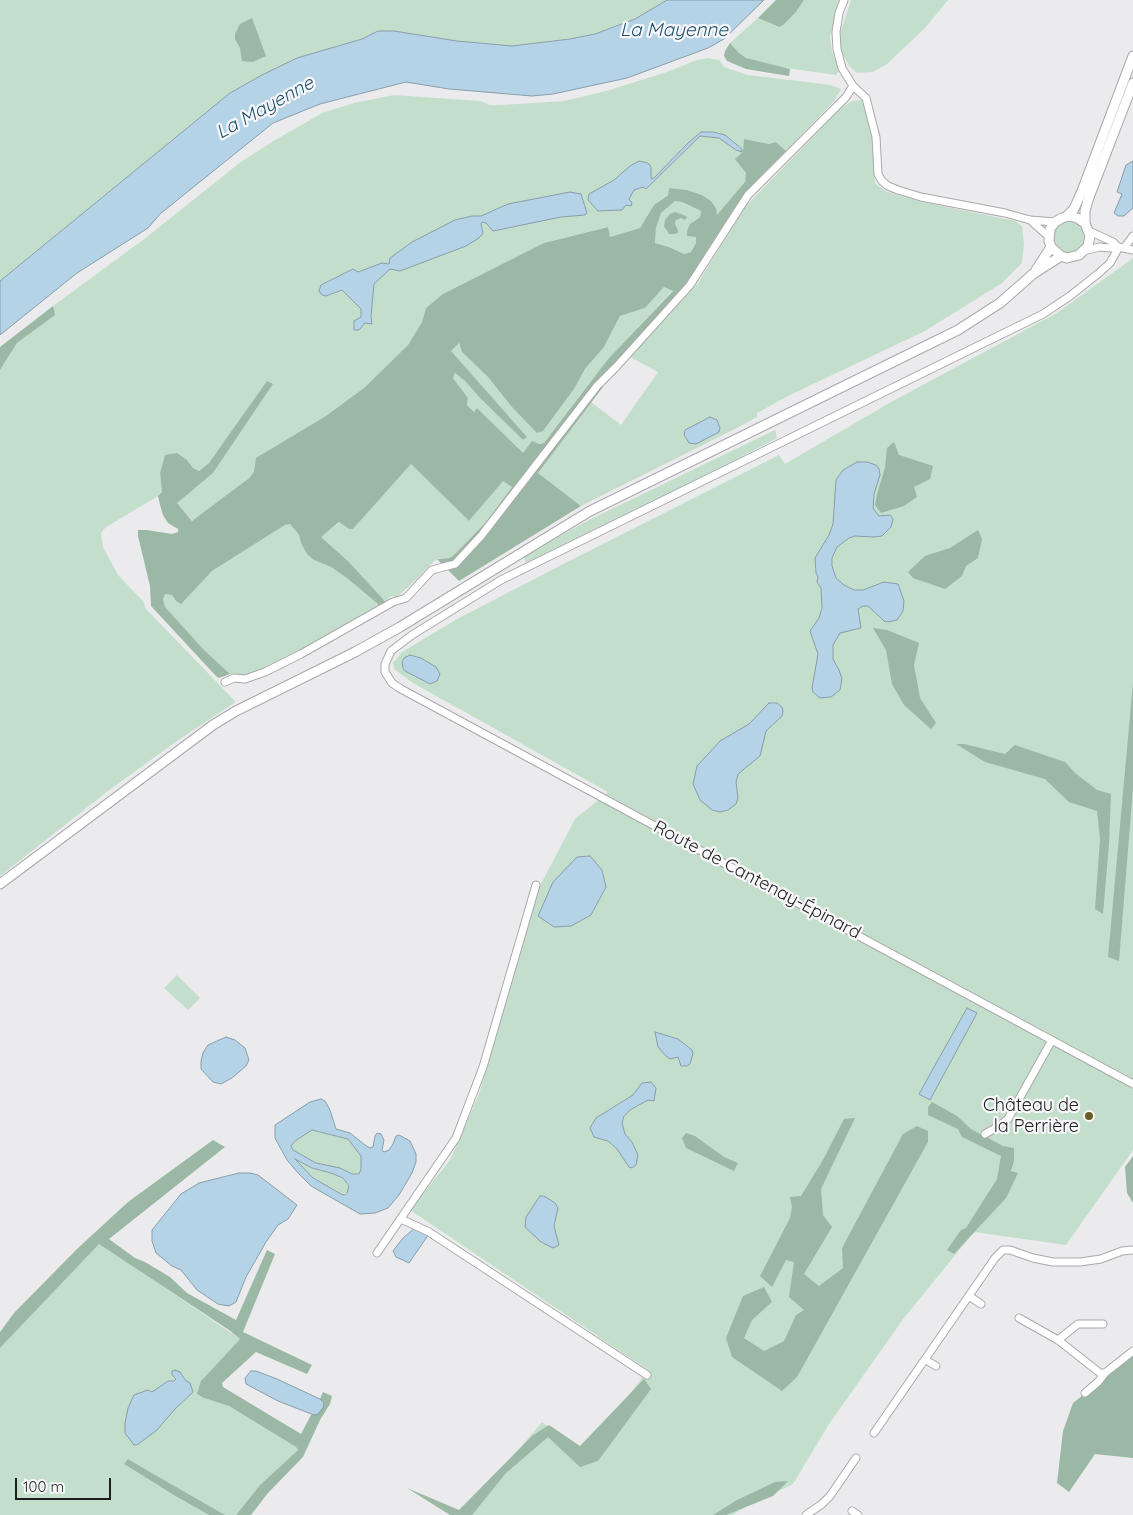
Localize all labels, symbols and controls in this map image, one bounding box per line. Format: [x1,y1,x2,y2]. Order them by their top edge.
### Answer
water label: La Mayenne [620,19,728,41]
water label: La Mayenne [212,72,318,144]
street label: Route de Cantenay-Épinard [650,816,864,944]
place label: Château de la Perrière [983,1095,1079,1138]
marker: Château de la Perrière [1083,1110,1095,1122]
scale bar [18,1468,114,1500]
text: 100 m [23,1477,64,1496]

